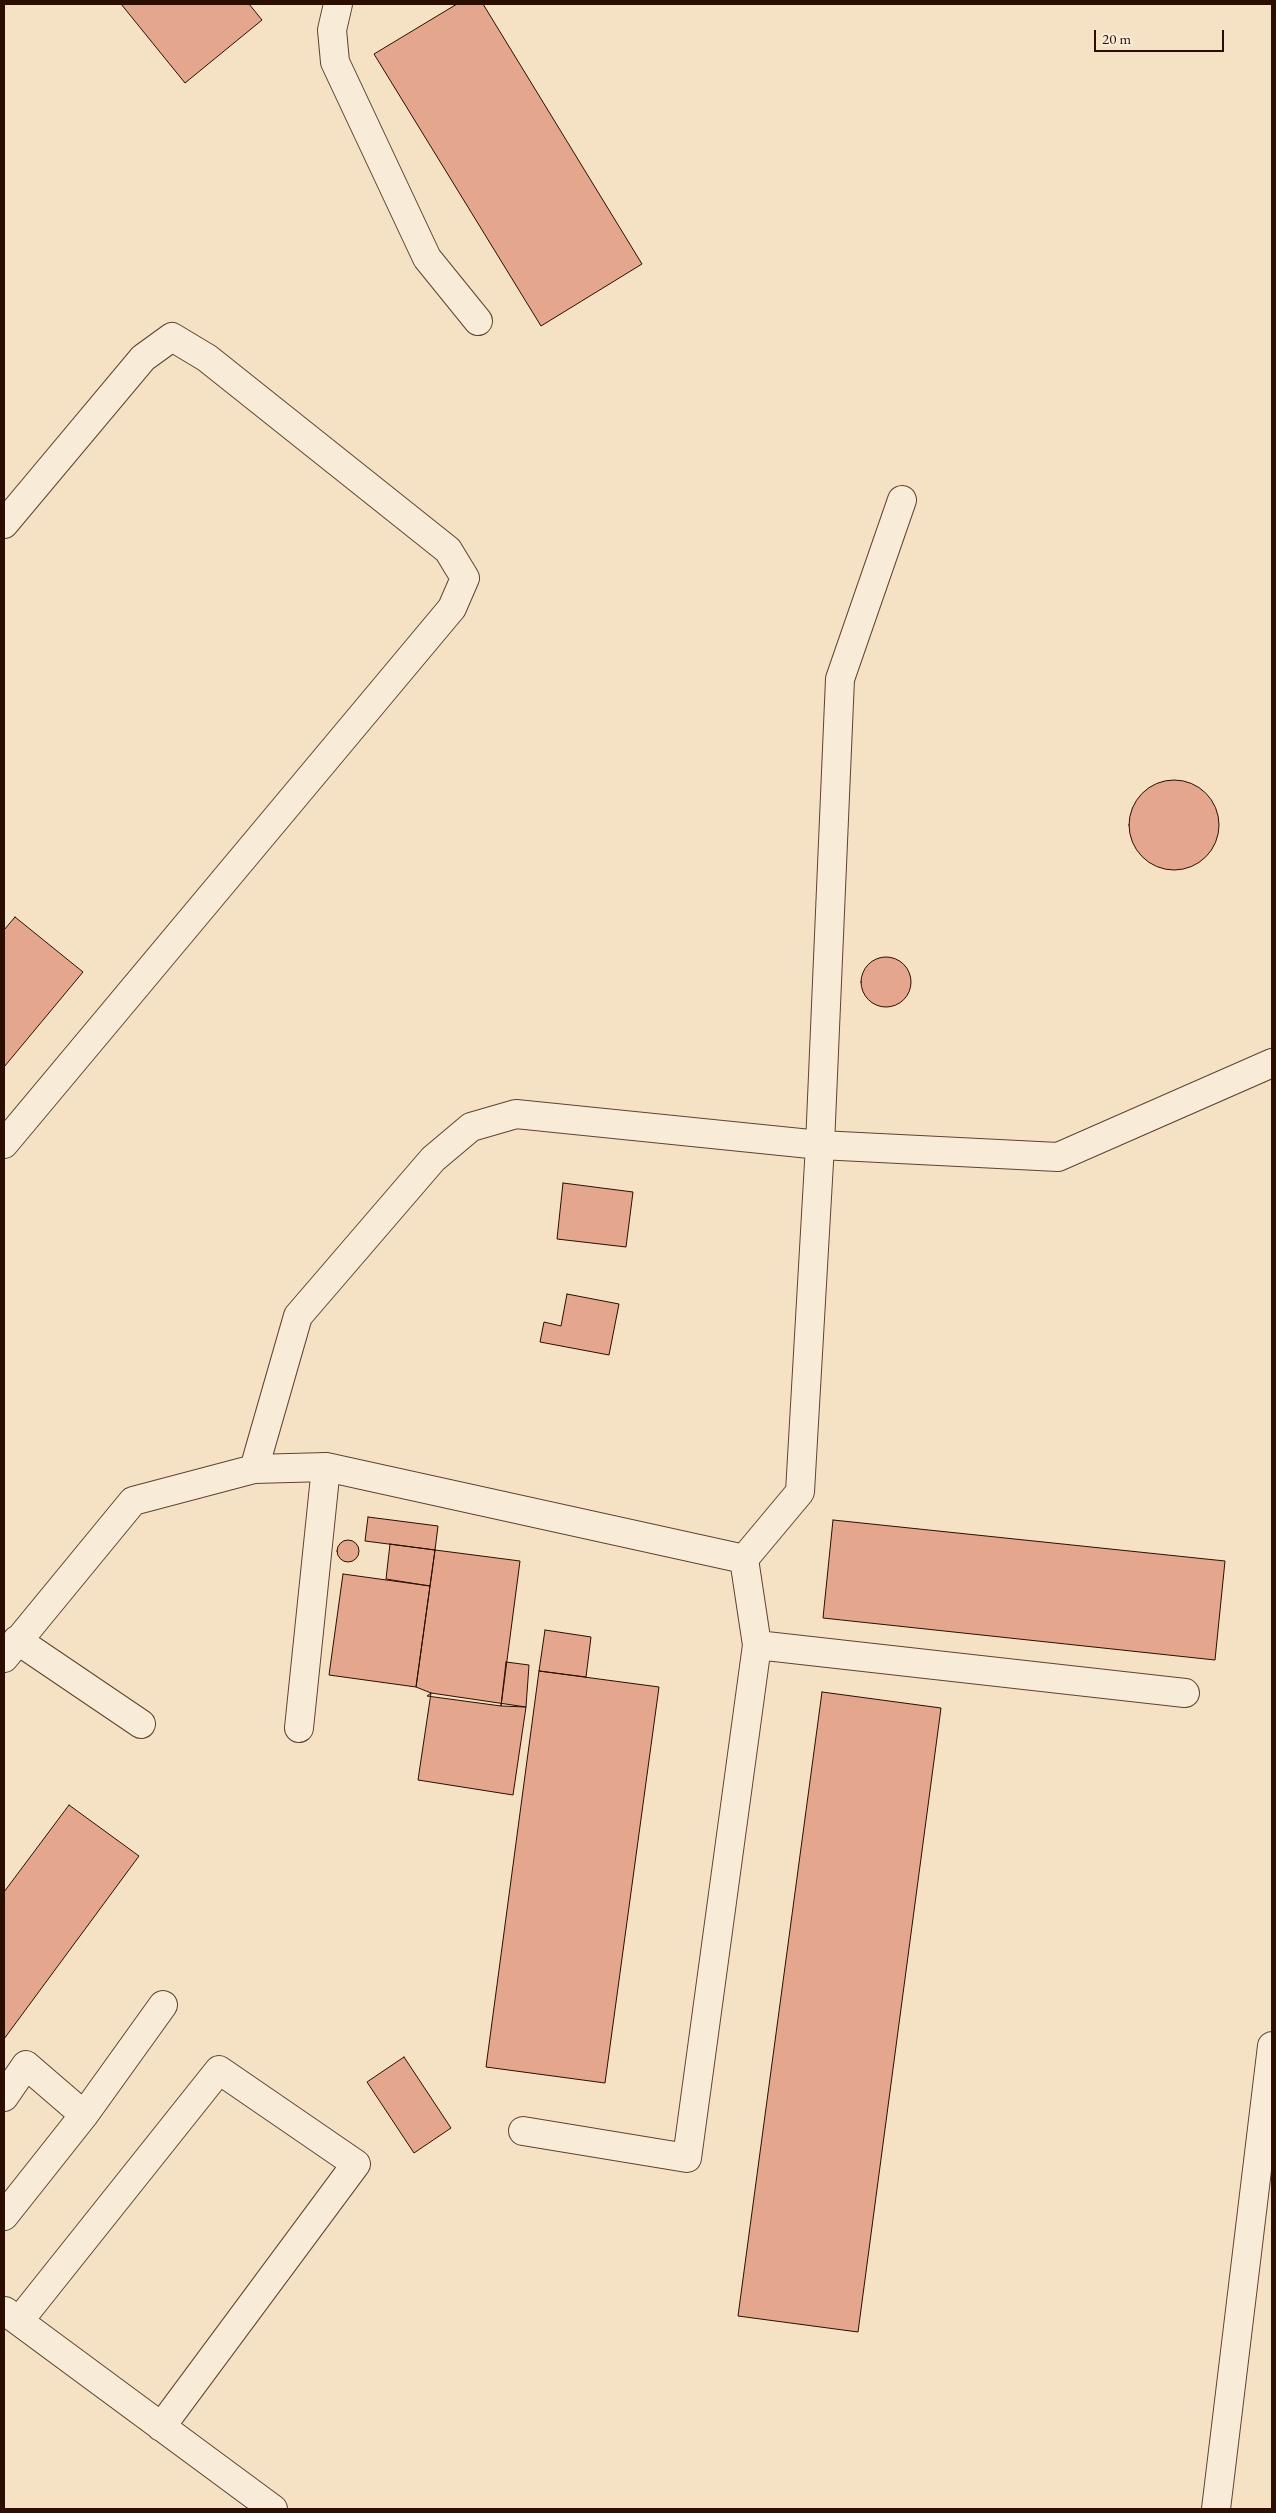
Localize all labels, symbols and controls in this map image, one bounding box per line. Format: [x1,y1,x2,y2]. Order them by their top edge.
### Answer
scale bar [1096,20,1226,52]
text: 20 m [1102,29,1131,48]

